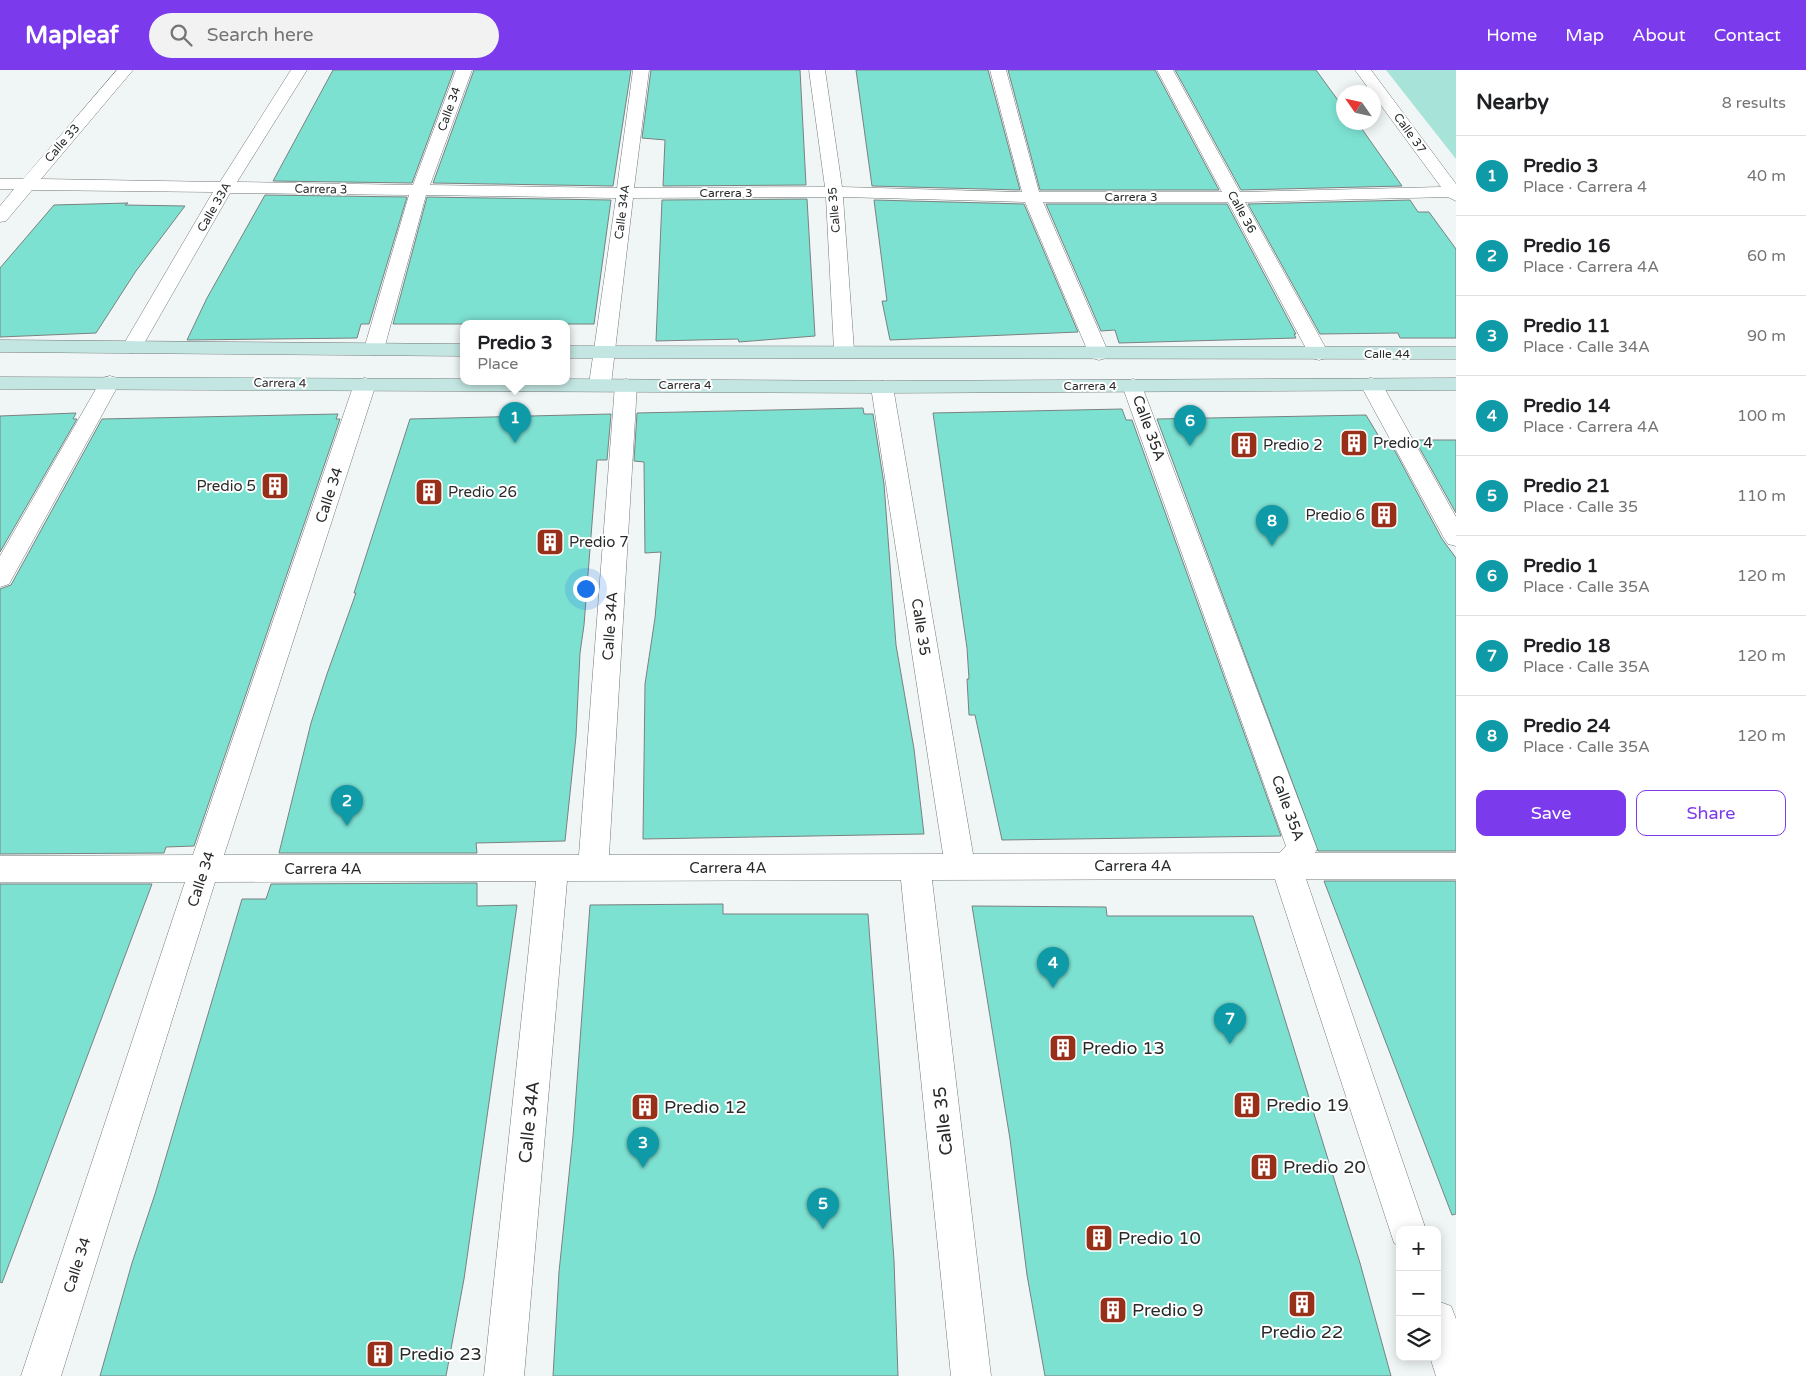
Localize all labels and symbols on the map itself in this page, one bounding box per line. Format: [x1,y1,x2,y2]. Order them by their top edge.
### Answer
street label: Calle 34 [435,85,464,133]
north arrow [1336,85,1381,130]
street label: Calle 37 [1391,110,1429,156]
street label: Calle 33 [42,121,82,165]
street label: Calle 33A [194,180,234,234]
street label: Carrera 3 [294,182,348,196]
street label: Calle 34A [612,184,632,240]
street label: Carrera 3 [700,186,752,200]
street label: Calle 35 [825,186,843,234]
street label: Calle 36 [1225,188,1259,236]
street label: Carrera 3 [1105,190,1157,204]
street label: Calle 44 [1364,347,1410,361]
street label: Carrera 4 [253,376,307,390]
street label: Carrera 4 [659,378,712,392]
street label: Carrera 4 [1064,379,1117,393]
street label: Calle 35A [1129,393,1169,463]
pin: 1 [499,402,531,443]
pin: 6 [1174,405,1206,446]
building icon: Predio 4 [1339,428,1369,458]
building icon: Predio 2 [1229,430,1259,460]
place label: Predio 4 [1373,434,1433,452]
place label: Predio 2 [1263,436,1323,454]
street label: Calle 34 [312,465,346,525]
building icon: Predio 5 [260,471,290,501]
place label: Predio 5 [196,477,256,495]
building icon: Predio 26 [414,477,444,507]
place label: Predio 26 [448,483,517,501]
building icon: Predio 6 [1369,500,1399,530]
pin: 8 [1256,505,1288,546]
place label: Predio 6 [1305,506,1365,524]
building icon: Predio 7 [535,527,565,557]
place label: Predio 7 [569,533,629,551]
your location [573,576,599,602]
street label: Calle 34A [599,591,621,661]
street label: Calle 35 [908,597,934,657]
street label: Calle 35A [1268,773,1308,843]
pin: 2 [331,785,363,826]
street label: Calle 34 [184,849,218,909]
street label: Carrera 4A [1094,857,1172,875]
street label: Carrera 4A [689,859,767,877]
street label: Carrera 4A [284,860,362,878]
pin: 4 [1037,947,1069,988]
pin: 7 [1214,1003,1246,1044]
building icon: Predio 13 [1048,1033,1078,1063]
place label: Predio 13 [1082,1037,1165,1059]
street label: Calle 34A [514,1080,544,1164]
street label: Calle 35 [928,1086,958,1156]
building icon: Predio 19 [1232,1090,1262,1120]
building icon: Predio 12 [630,1092,660,1122]
place label: Predio 19 [1266,1094,1349,1116]
place label: Predio 12 [664,1096,747,1118]
pin: 3 [627,1127,659,1168]
building icon: Predio 20 [1249,1152,1279,1182]
place label: Predio 20 [1283,1156,1366,1178]
pin: 5 [807,1188,839,1229]
building icon: Predio 10 [1084,1223,1114,1253]
place label: Predio 10 [1118,1227,1201,1249]
street label: Calle 34 [60,1235,94,1295]
building icon: Predio 22 [1287,1289,1317,1319]
building icon: Predio 9 [1098,1295,1128,1325]
place label: Predio 9 [1132,1299,1204,1321]
place label: Predio 22 [1261,1321,1343,1343]
building icon: Predio 23 [365,1339,395,1369]
place label: Predio 23 [399,1343,482,1365]

